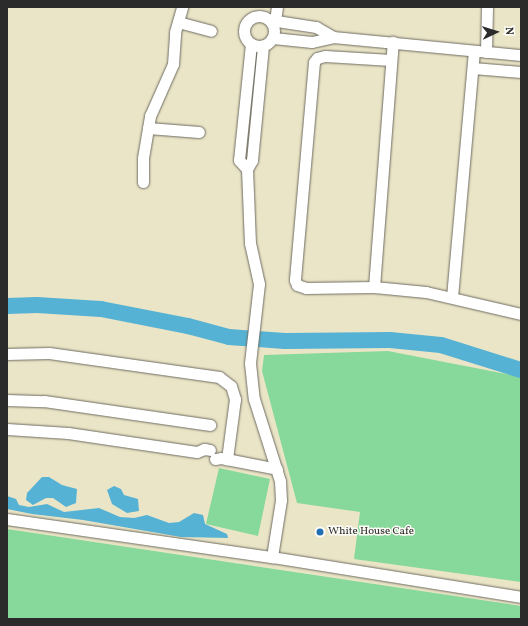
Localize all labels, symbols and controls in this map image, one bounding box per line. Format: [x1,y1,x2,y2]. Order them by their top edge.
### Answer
north arrow [476,12,516,52]
text: N [501,27,516,36]
place label: White House Cafe [328,525,414,539]
marker: White House Cafe [315,527,325,537]

